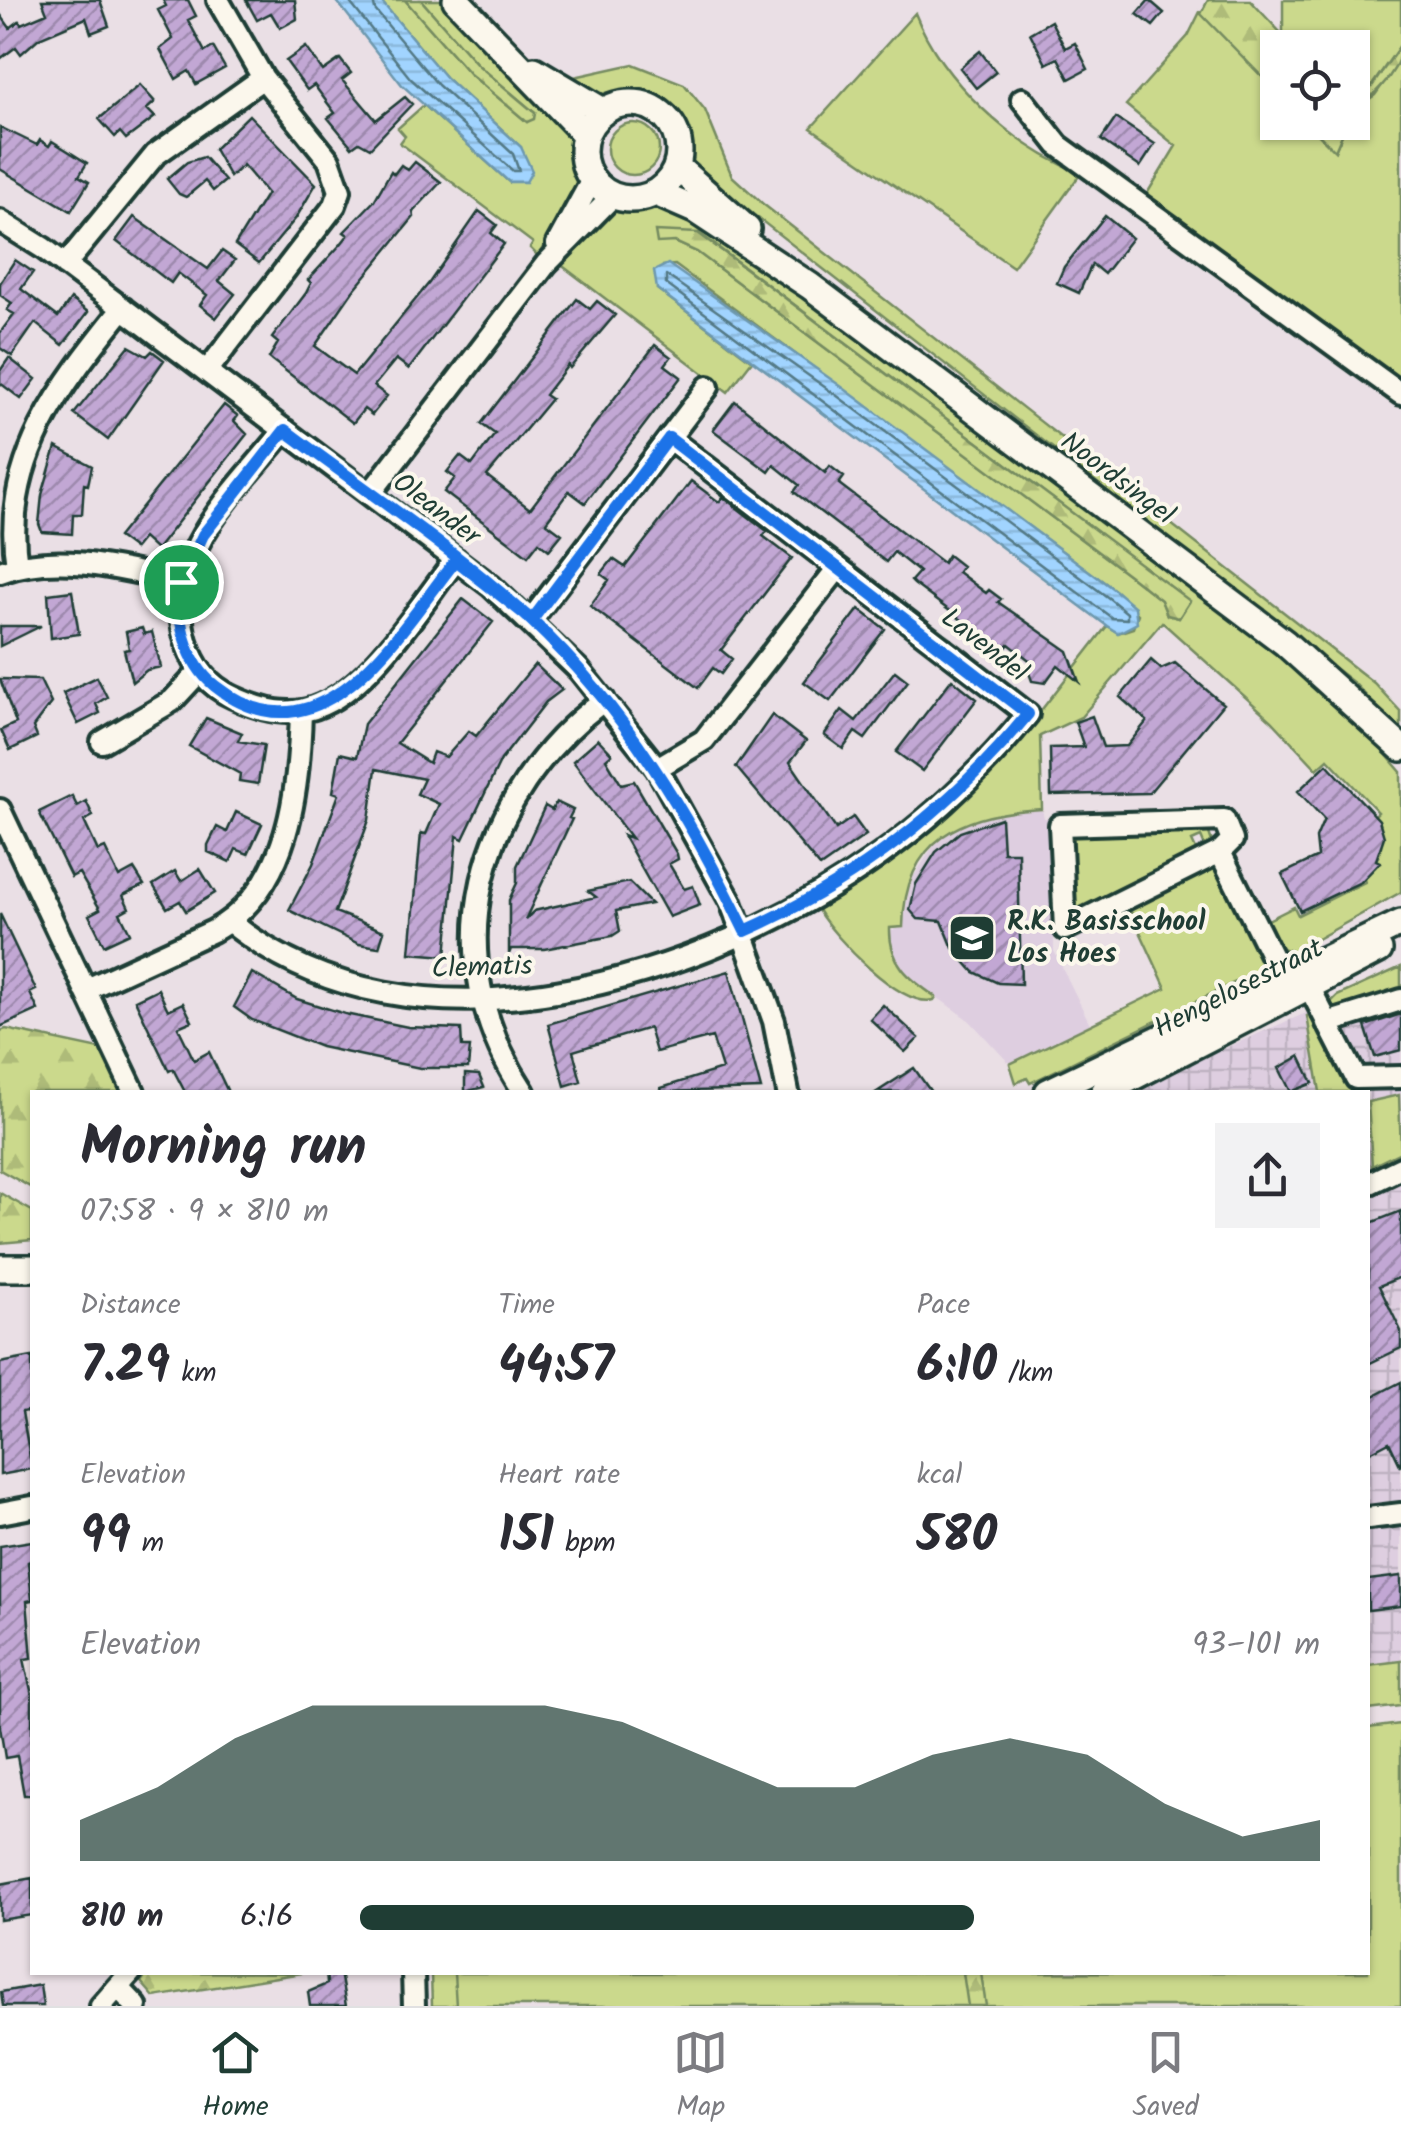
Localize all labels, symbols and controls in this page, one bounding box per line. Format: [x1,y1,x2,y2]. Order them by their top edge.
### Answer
map controls [1260,30,1370,140]
button: locate [1260,30,1370,140]
street label: Noordsingel [1050,421,1184,537]
street label: Oleander [382,462,491,559]
pin [139,540,224,625]
icon: arrive [154,555,209,610]
street label: Lavendel [930,597,1038,695]
place label: R.K. Basisschool Los Hoes [1007,900,1206,977]
school or university icon: R.K. Basisschool Los Hoes [946,912,998,964]
street label: Hengelosestraat [1146,926,1333,1051]
street label: Clematis [431,944,533,992]
text: Morning run [80,1106,367,1193]
button: share [1215,1123,1320,1228]
text: 07:58 · 9 × 810 m [80,1187,329,1238]
text: Distance [80,1283,181,1328]
text: Time [498,1283,555,1328]
text: Pace [917,1283,970,1328]
text: 7.29 [80,1328,170,1408]
text: 44:57 [498,1328,614,1408]
text: 6:10 [917,1328,997,1408]
text: km [170,1351,217,1396]
text: /km [997,1351,1053,1396]
text: Elevation [80,1453,186,1498]
text: Heart rate [498,1453,620,1498]
text: kcal [917,1453,962,1498]
text: 99 [80,1498,131,1578]
text: 151 [498,1498,554,1578]
text: 580 [917,1498,997,1578]
text: m [131,1521,164,1566]
text: bpm [554,1521,615,1566]
text: Elevation [80,1620,201,1671]
text: 93–101 m [1192,1620,1320,1671]
text: 810 m [80,1892,164,1943]
text: 6:16 [240,1892,294,1943]
tab: Home [202,2025,269,2130]
tab: Map [673,2025,728,2130]
tab: Saved [1132,2025,1199,2130]

